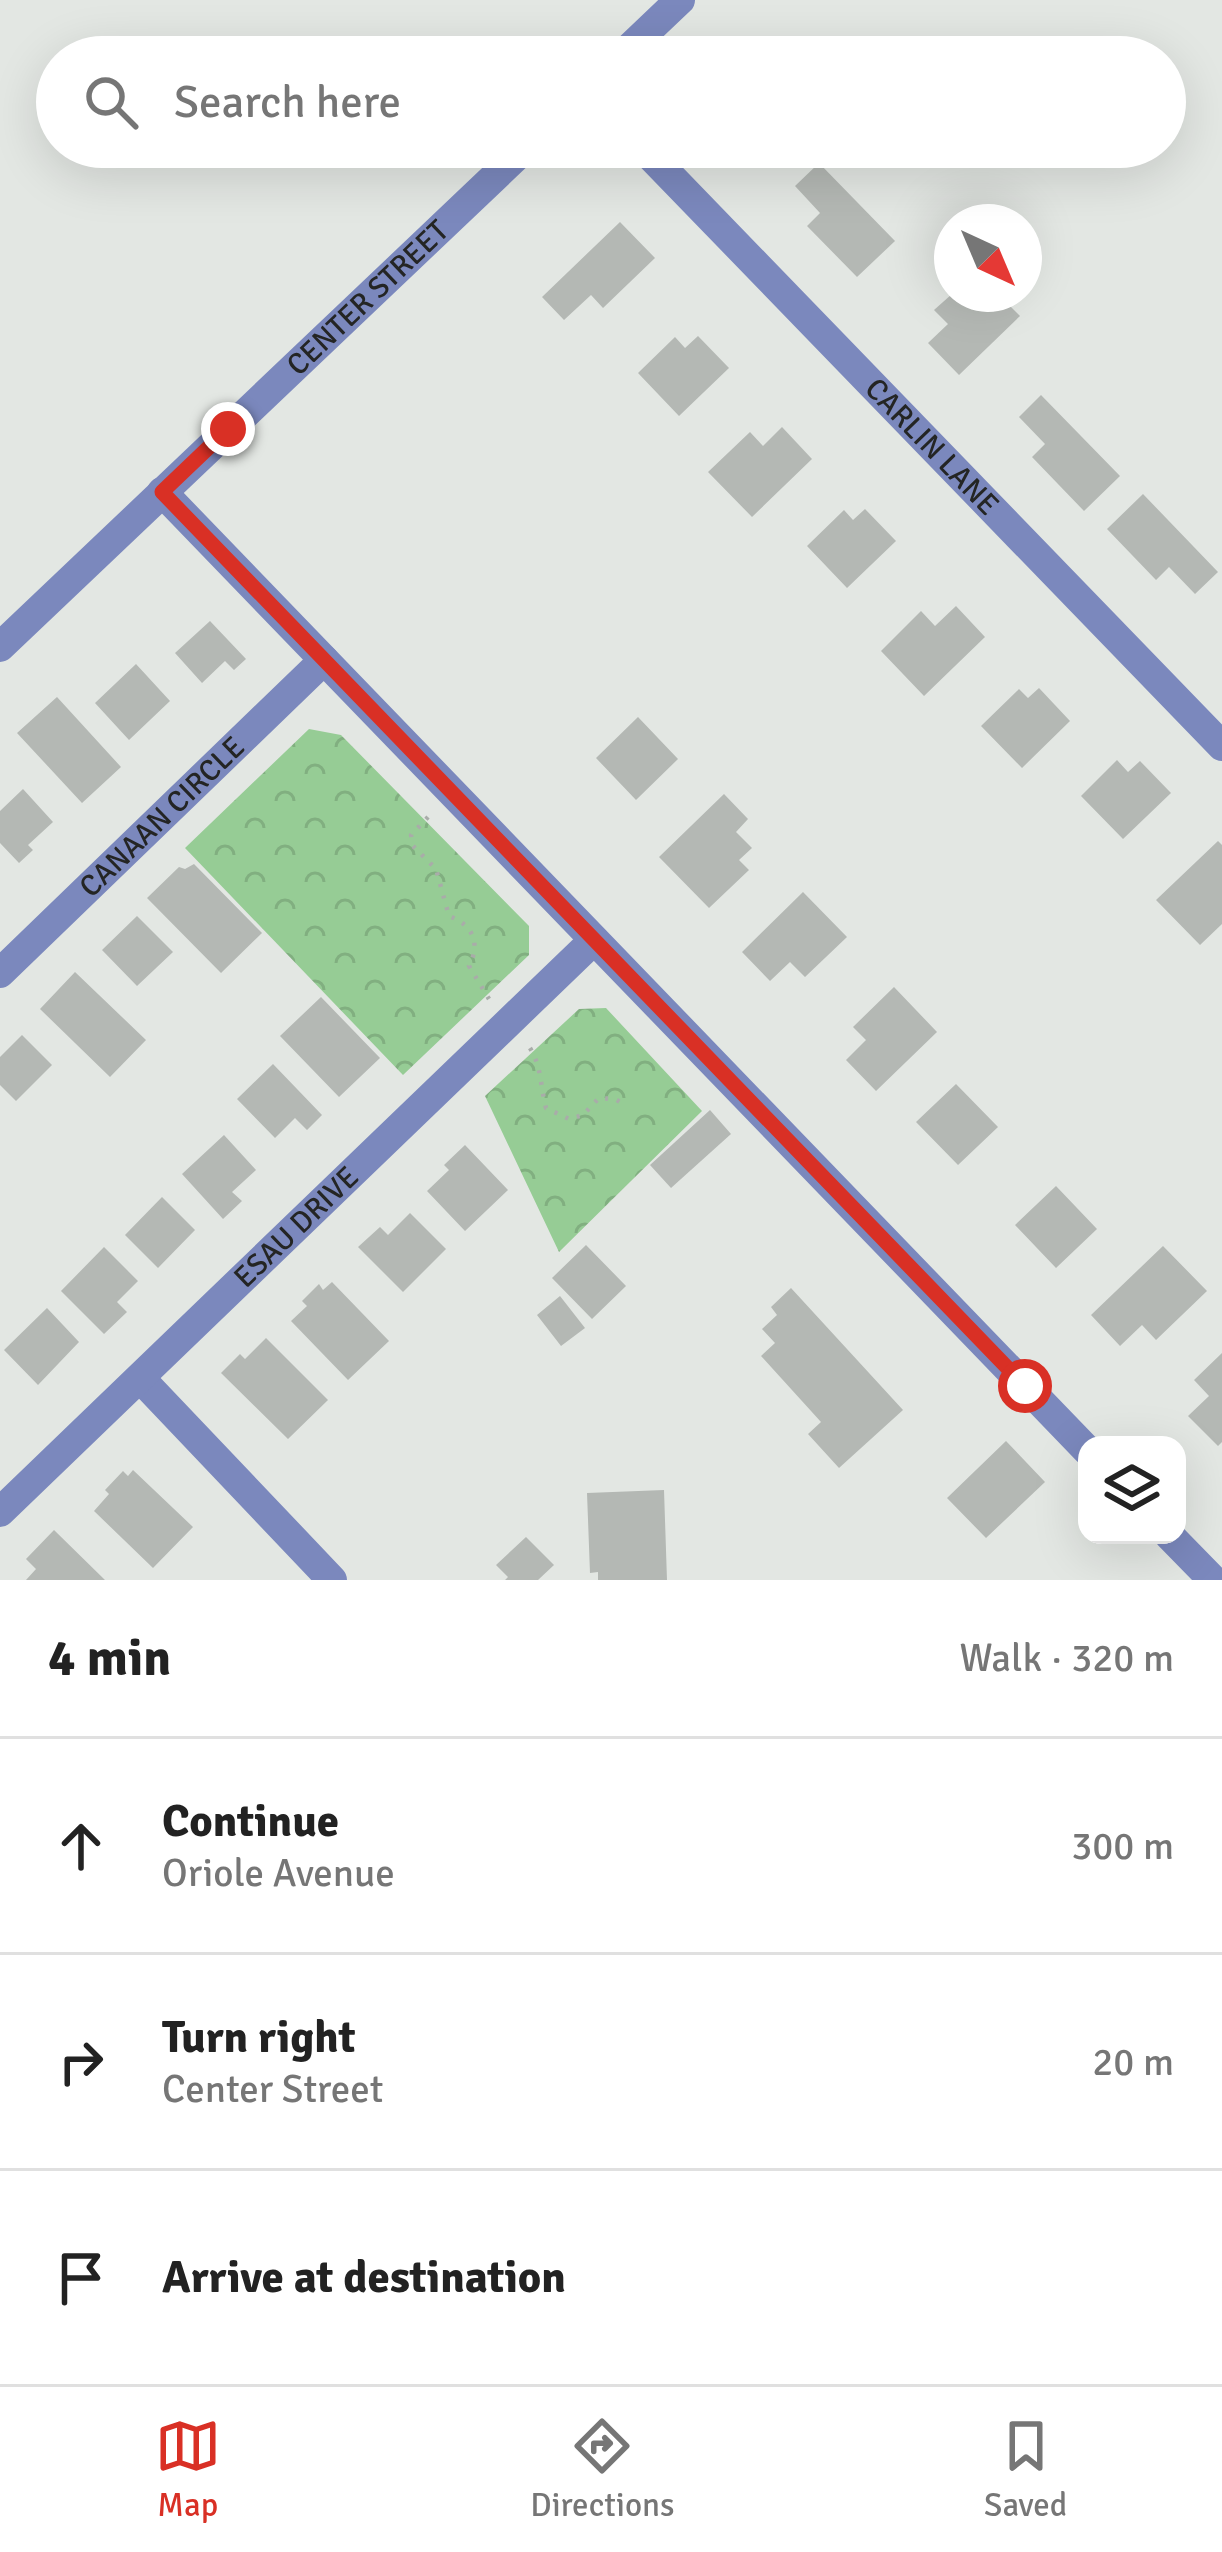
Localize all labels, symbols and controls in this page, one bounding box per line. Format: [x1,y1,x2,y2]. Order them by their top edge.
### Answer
search box [36,36,1186,168]
icon: search [78,69,144,135]
text: Search here [174,75,401,130]
north arrow [934,204,1042,312]
street label: CENTER STREET [279,212,456,383]
street label: CARLIN LANE [857,370,1007,523]
route end [201,402,255,456]
street label: CANAAN CIRCLE [71,728,252,905]
street label: ESAU DRIVE [226,1159,366,1295]
route start [998,1359,1052,1413]
map controls [1078,1436,1186,1544]
button: layers [1078,1436,1186,1544]
text: 4 min [48,1627,171,1690]
text: Walk · 320 m [960,1634,1174,1682]
text: Continue [162,1794,339,1849]
icon: ahead [48,1813,114,1879]
text: 300 m [1071,1822,1174,1870]
text: Oriole Avenue [162,1849,395,1897]
text: Turn right [162,2010,356,2065]
icon: right [48,2029,114,2095]
text: 20 m [1092,2038,1174,2086]
text: Center Street [162,2065,383,2113]
icon: arrive [48,2245,114,2311]
text: Arrive at destination [162,2250,566,2305]
tab: Map [155,2413,221,2526]
tab: Directions [530,2413,675,2526]
tab: Saved [984,2413,1067,2526]

